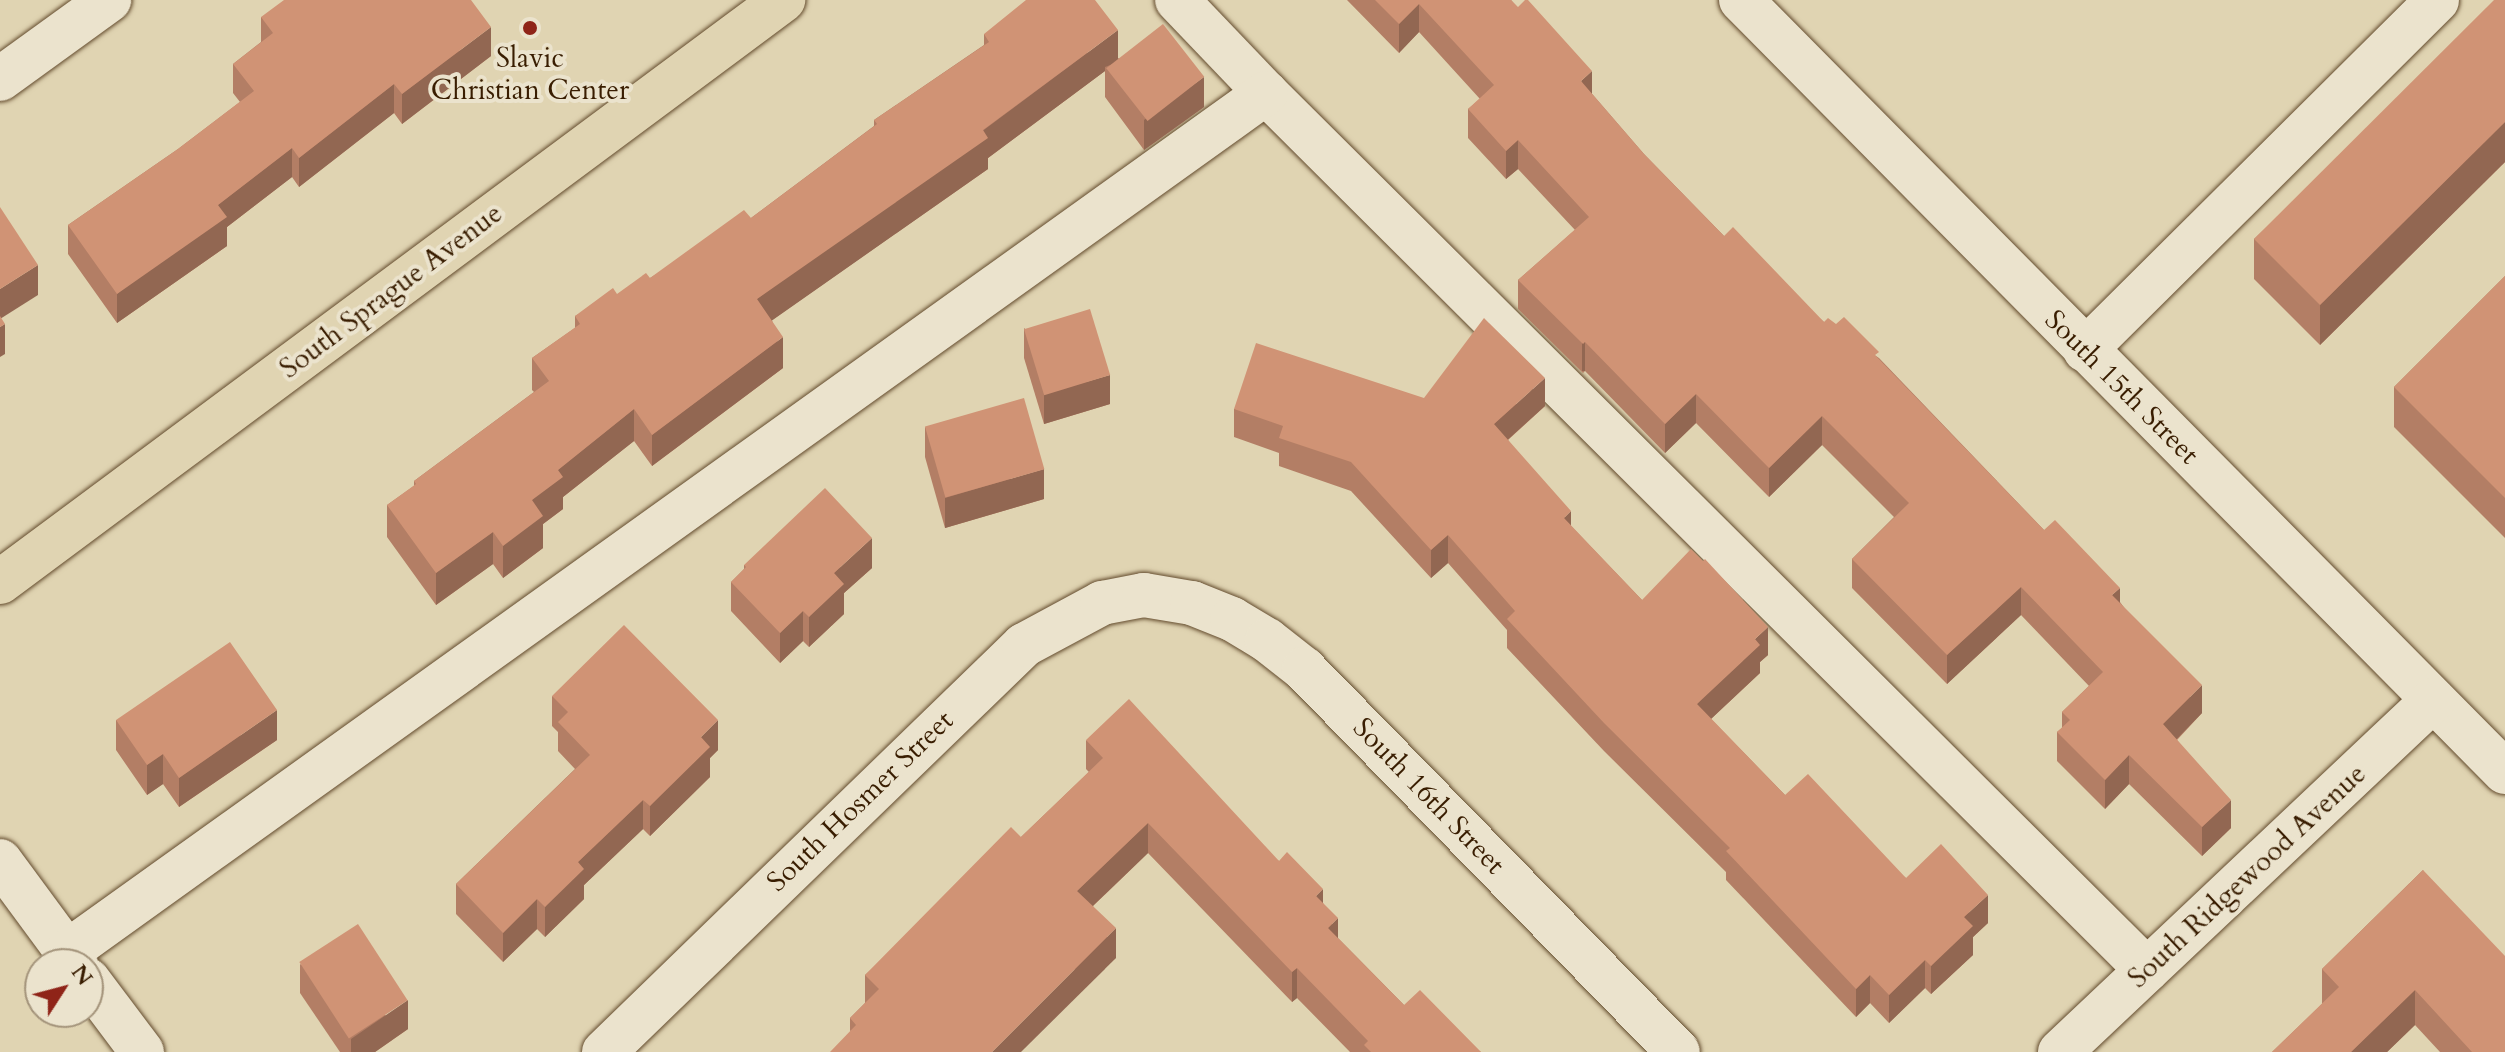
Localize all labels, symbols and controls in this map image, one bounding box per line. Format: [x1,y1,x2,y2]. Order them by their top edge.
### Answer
marker: Slavic Christian Center [521,19,539,37]
place label: Slavic Christian Center [431,41,629,107]
street label: South Sprague Avenue [273,196,509,386]
street label: South 15th Street [2038,303,2206,471]
street label: South Hosmer Street [760,704,960,898]
street label: South 16th Street [1346,711,1512,881]
street label: South Ridgewood Avenue [2121,757,2373,995]
north arrow [24,948,104,1028]
text: N [64,959,100,992]

